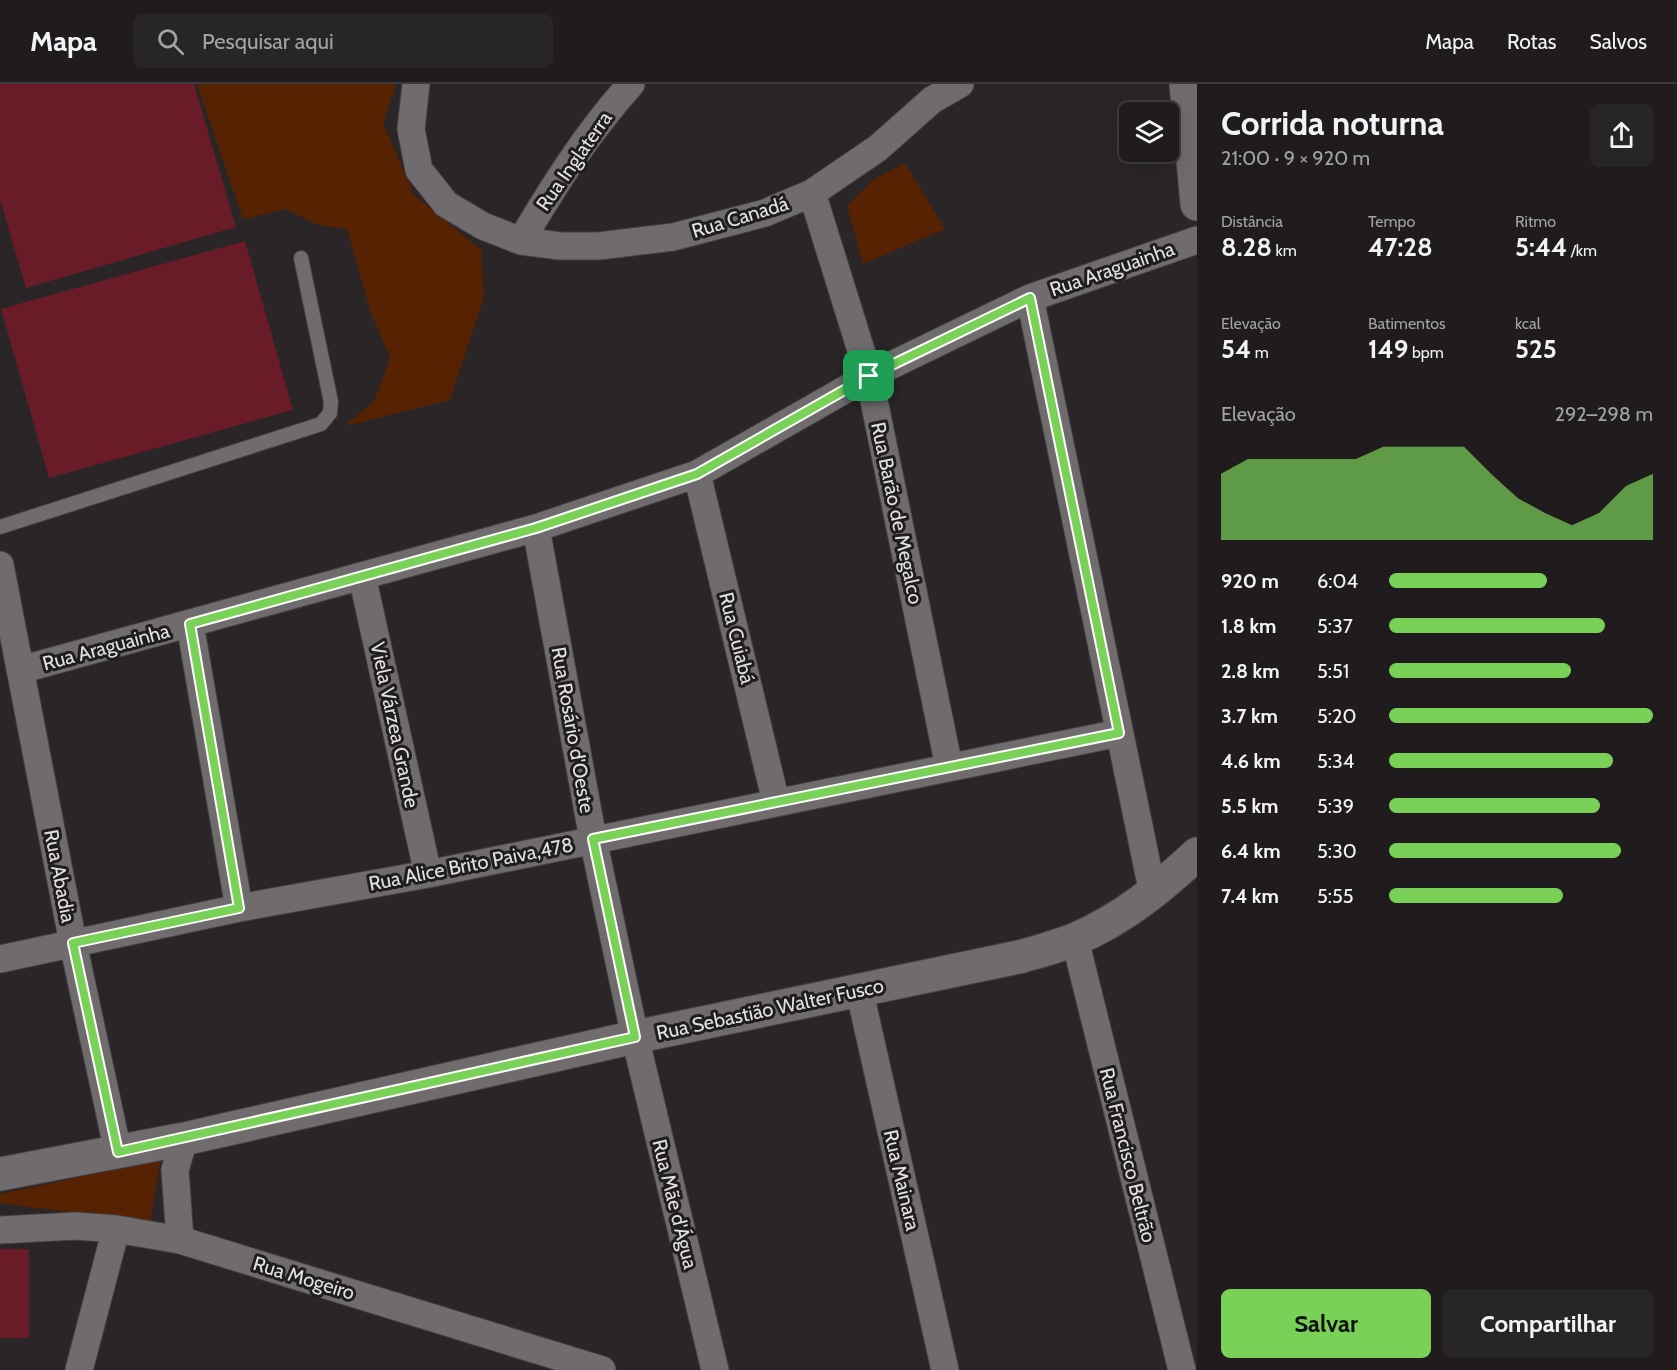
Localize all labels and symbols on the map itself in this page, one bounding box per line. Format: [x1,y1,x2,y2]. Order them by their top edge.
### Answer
street label: Rua Inglaterra [531,106,617,215]
street label: Rua Canadá [689,191,792,243]
street label: Rua Araguainha [1046,236,1178,302]
pin [843,350,894,401]
street label: Rua Barão de Megalco [866,420,928,606]
street label: Rua Cuiabá [714,590,760,687]
street label: Rua Araguainha [40,618,172,675]
street label: Viela Várzea Grande [366,640,424,810]
street label: Rua Rosário d'Oeste [547,645,599,815]
street label: Rua Abadia [39,827,81,925]
street label: Rua Alice Brito Paiva,478 [367,832,575,896]
street label: Rua Sebastião Walter Fusco [654,973,886,1045]
street label: Rua Francisco Beltrão [1095,1065,1161,1245]
street label: Rua Mainara [879,1127,925,1233]
street label: Rua Mãe d'Água [647,1137,703,1272]
street label: Rua Mogeiro [250,1251,358,1305]

